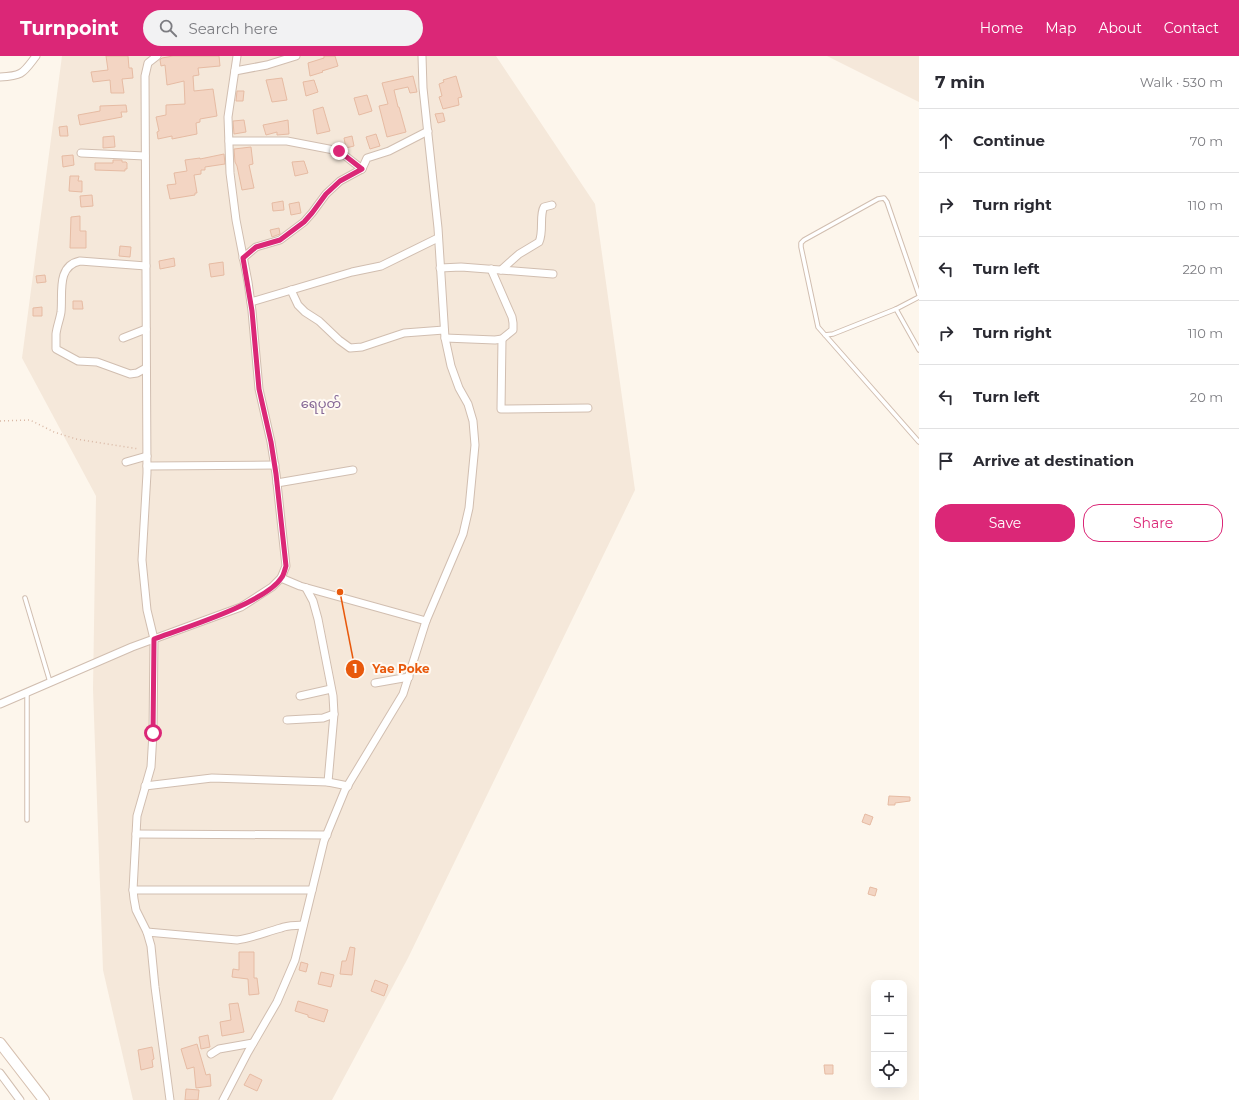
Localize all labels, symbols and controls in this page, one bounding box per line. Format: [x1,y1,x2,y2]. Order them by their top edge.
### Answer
search box [143,10,423,46]
text: Turnpoint [20,17,119,40]
icon: search [157,17,179,39]
text: Search here [189,19,278,38]
text: Home [980,19,1023,37]
text: Map [1045,19,1076,37]
text: About [1098,19,1142,37]
text: Contact [1164,19,1219,37]
text: 7 min [935,72,985,92]
text: Walk · 530 m [1140,74,1223,90]
icon: ahead [935,130,957,152]
text: Continue [973,131,1045,150]
text: 70 m [1190,133,1223,149]
route end [330,142,348,160]
icon: right [935,194,957,216]
text: Turn right [973,195,1052,214]
text: 110 m [1188,197,1223,213]
icon: left [935,258,957,280]
text: Turn left [973,259,1040,278]
text: 220 m [1182,261,1223,277]
icon: right [935,322,957,344]
text: Turn right [973,323,1052,342]
text: 110 m [1188,325,1223,341]
icon: left [935,386,957,408]
text: Turn left [973,387,1040,406]
text: 20 m [1190,389,1223,405]
district label: ရေပုတ် [301,395,341,414]
icon: arrive [935,450,957,472]
text: Arrive at destination [973,451,1134,470]
button: Save [935,504,1075,542]
button: Share [1083,504,1223,542]
callout: Yae Poke [345,657,438,681]
text: 1 [353,661,357,676]
text: Yae Poke [371,661,430,676]
route start [144,724,162,742]
map controls [871,980,907,1088]
button: + [871,980,907,1016]
button: − [871,1016,907,1052]
button: locate [871,1052,907,1088]

